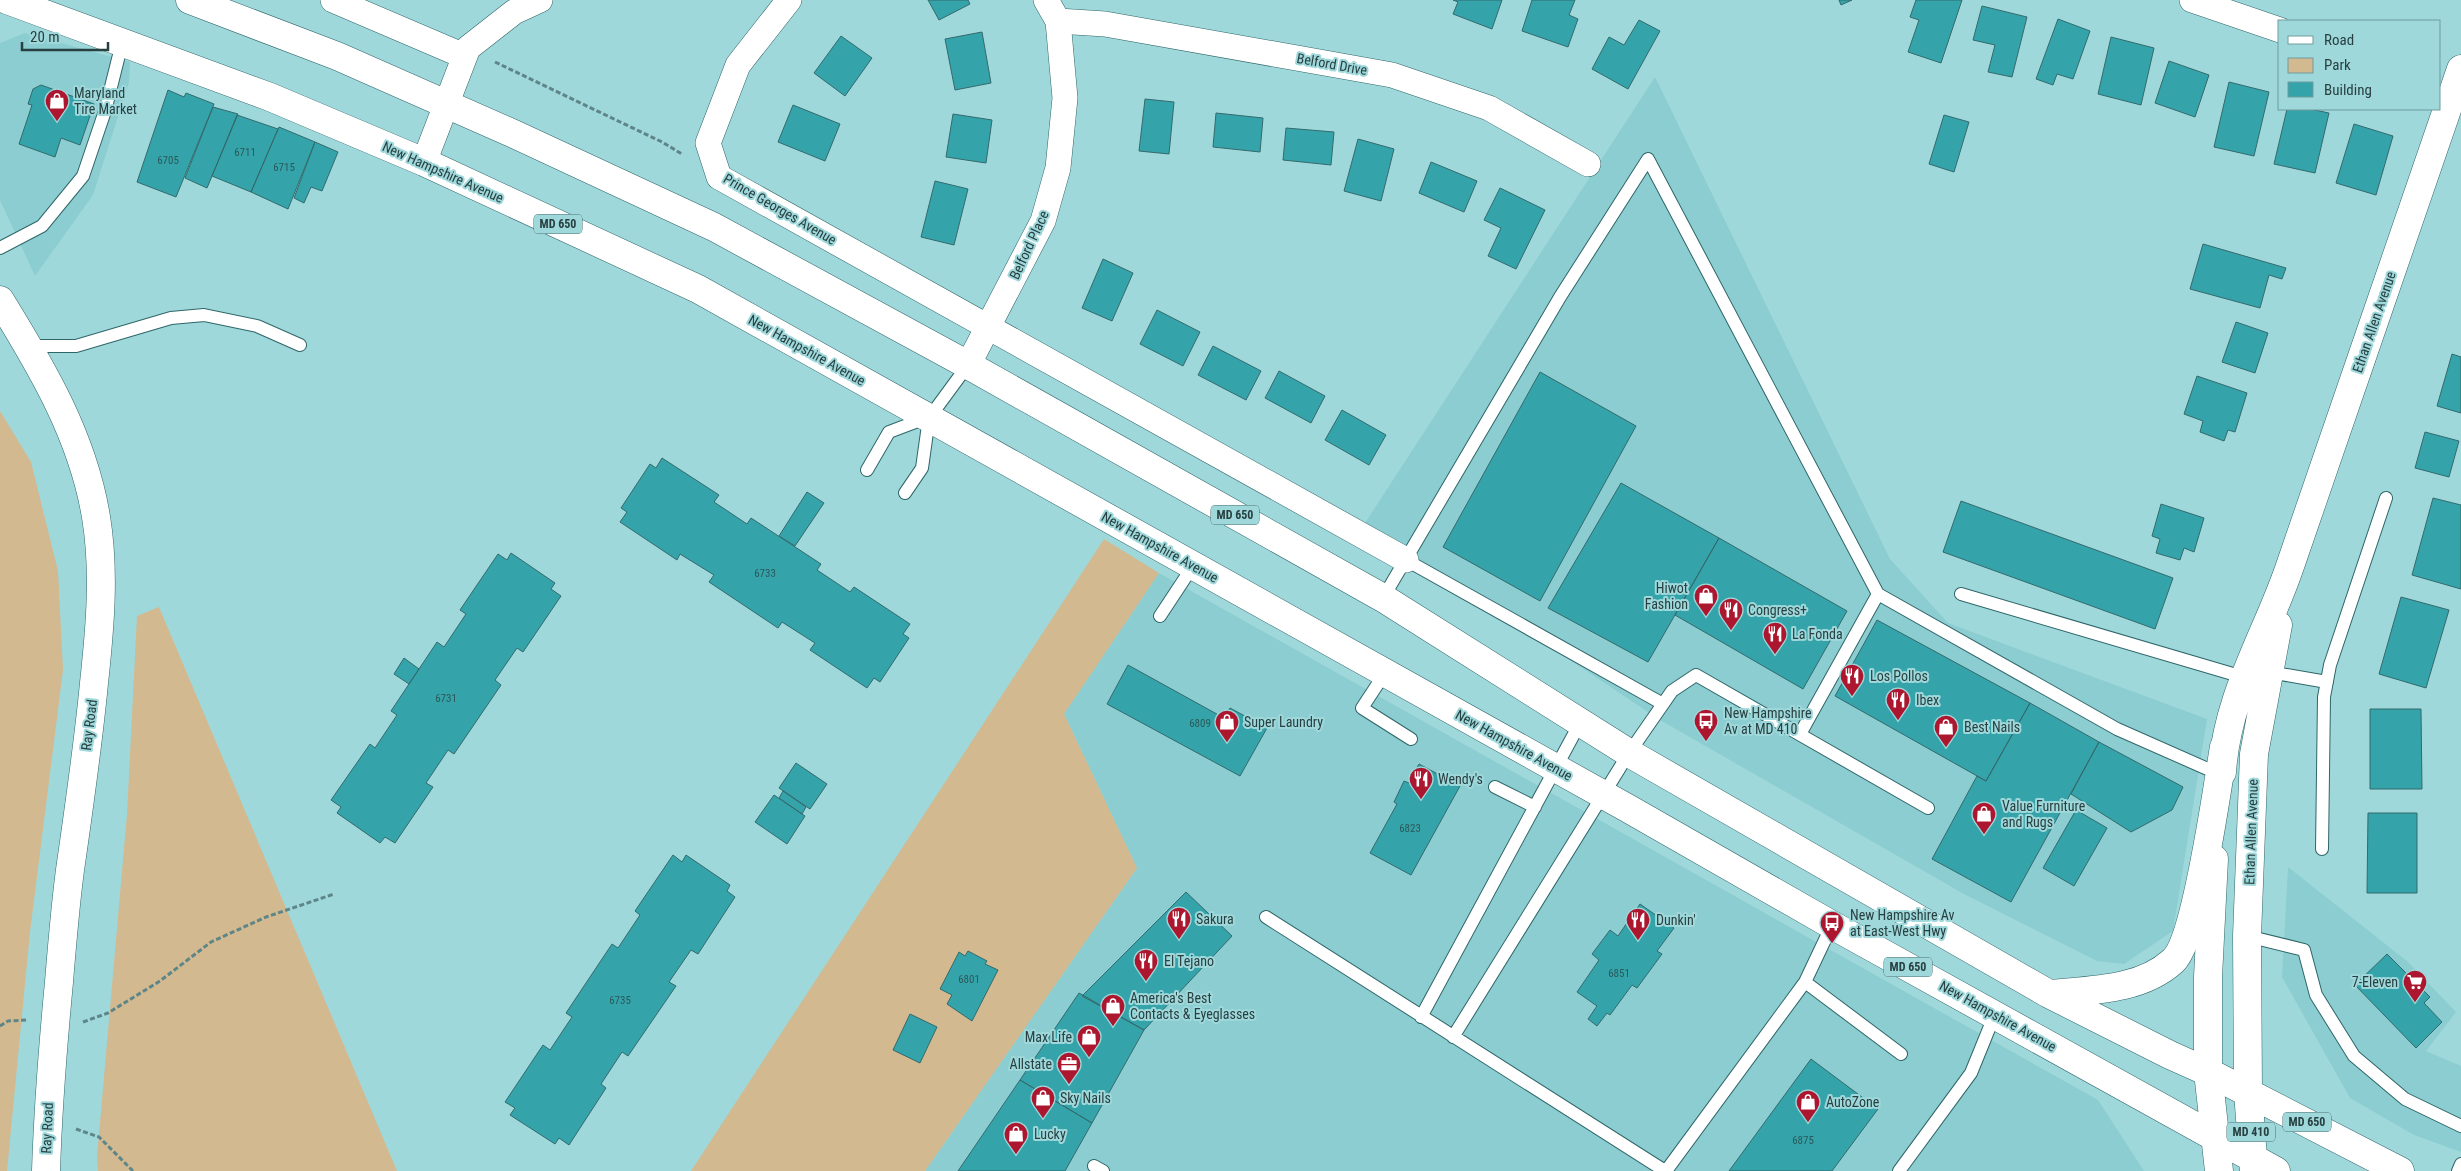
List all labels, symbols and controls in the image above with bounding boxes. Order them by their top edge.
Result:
scale bar [22,20,109,52]
legend [2278,20,2441,110]
text: 20 m [30,28,60,46]
text: Road [2324,31,2354,49]
street label: Belford Drive [1296,50,1369,78]
text: Park [2324,56,2351,74]
text: Building [2324,81,2372,99]
place label: Maryland Tire Market [74,85,137,117]
shop icon: Maryland Tire Market [44,88,70,122]
street label: New Hampshire Avenue [380,138,506,206]
house number: 6711 [234,146,256,159]
house number: 6705 [157,154,179,167]
house number: 6715 [273,161,295,174]
street label: Prince Georges Avenue [721,170,840,248]
street label: Belford Place [1006,208,1052,282]
road number: MD 650 [534,214,582,233]
street label: Ethan Allen Avenue [2349,269,2399,375]
street label: New Hampshire Avenue [746,311,869,389]
road number: MD 650 [1211,506,1259,524]
street label: New Hampshire Avenue [1099,508,1222,586]
house number: 6733 [754,567,776,580]
place label: Hiwot Fashion [1645,580,1688,612]
shop icon: Hiwot Fashion [1693,583,1719,617]
restaurant icon: Congress+ [1718,597,1744,631]
place label: Congress+ [1748,602,1807,618]
restaurant icon: La Fonda [1762,621,1788,655]
place label: La Fonda [1792,626,1843,642]
restaurant icon: Los Pollos [1839,663,1865,697]
place label: Los Pollos [1870,668,1928,684]
restaurant icon: Ibex [1885,687,1911,721]
house number: 6731 [435,692,457,705]
place label: Ibex [1916,692,1939,708]
street label: Ray Road [78,699,100,751]
place label: New Hampshire Av at MD 410 [1724,705,1812,737]
street label: New Hampshire Avenue [1453,706,1576,784]
bus stop icon: New Hampshire Av at MD 410 [1693,708,1719,742]
shop icon: Super Laundry [1214,709,1240,743]
place label: Super Laundry [1244,714,1323,730]
shop icon: Best Nails [1933,714,1959,748]
house number: 6809 [1189,717,1211,730]
place label: Best Nails [1964,719,2020,735]
restaurant icon: Wendy's [1408,766,1434,800]
place label: Wendy's [1438,771,1483,787]
street label: Ethan Allen Avenue [2241,778,2261,885]
place label: Value Furniture and Rugs [2002,798,2086,830]
shop icon: Value Furniture and Rugs [1971,801,1997,835]
house number: 6823 [1399,822,1421,835]
restaurant icon: Sakura [1166,906,1192,940]
restaurant icon: Dunkin' [1625,907,1651,941]
place label: New Hampshire Av at East-West Hwy [1850,907,1954,939]
bus stop icon: New Hampshire Av at East-West Hwy [1819,910,1845,944]
place label: Sakura [1196,911,1234,927]
place label: Dunkin' [1656,912,1696,928]
restaurant icon: El Tejano [1133,948,1159,982]
place label: El Tejano [1164,953,1214,969]
road number: MD 650 [1884,958,1932,976]
house number: 6851 [1608,967,1630,980]
supermarket icon: 7-Eleven [2402,969,2428,1003]
house number: 6801 [958,973,980,986]
place label: 7-Eleven [2352,974,2398,990]
street label: New Hampshire Avenue [1937,977,2060,1055]
place label: America's Best Contacts & Eyeglasses [1130,990,1255,1022]
shop icon: America's Best Contacts & Eyeglasses [1100,993,1126,1027]
house number: 6735 [609,994,631,1007]
shop icon: Max Life [1076,1024,1102,1058]
place label: Max Life [1025,1029,1072,1045]
office icon: Allstate [1056,1051,1082,1085]
place label: Allstate [1010,1056,1052,1072]
shop icon: Sky Nails [1030,1085,1056,1119]
shop icon: AutoZone [1795,1089,1821,1123]
place label: Sky Nails [1060,1090,1111,1106]
place label: AutoZone [1826,1094,1880,1110]
street label: Ray Road [38,1102,56,1154]
road number: MD 650 [2283,1112,2331,1132]
shop icon: Lucky [1003,1121,1029,1155]
road number: MD 410 [2227,1122,2275,1142]
place label: Lucky [1034,1126,1066,1142]
house number: 6875 [1792,1134,1814,1147]

